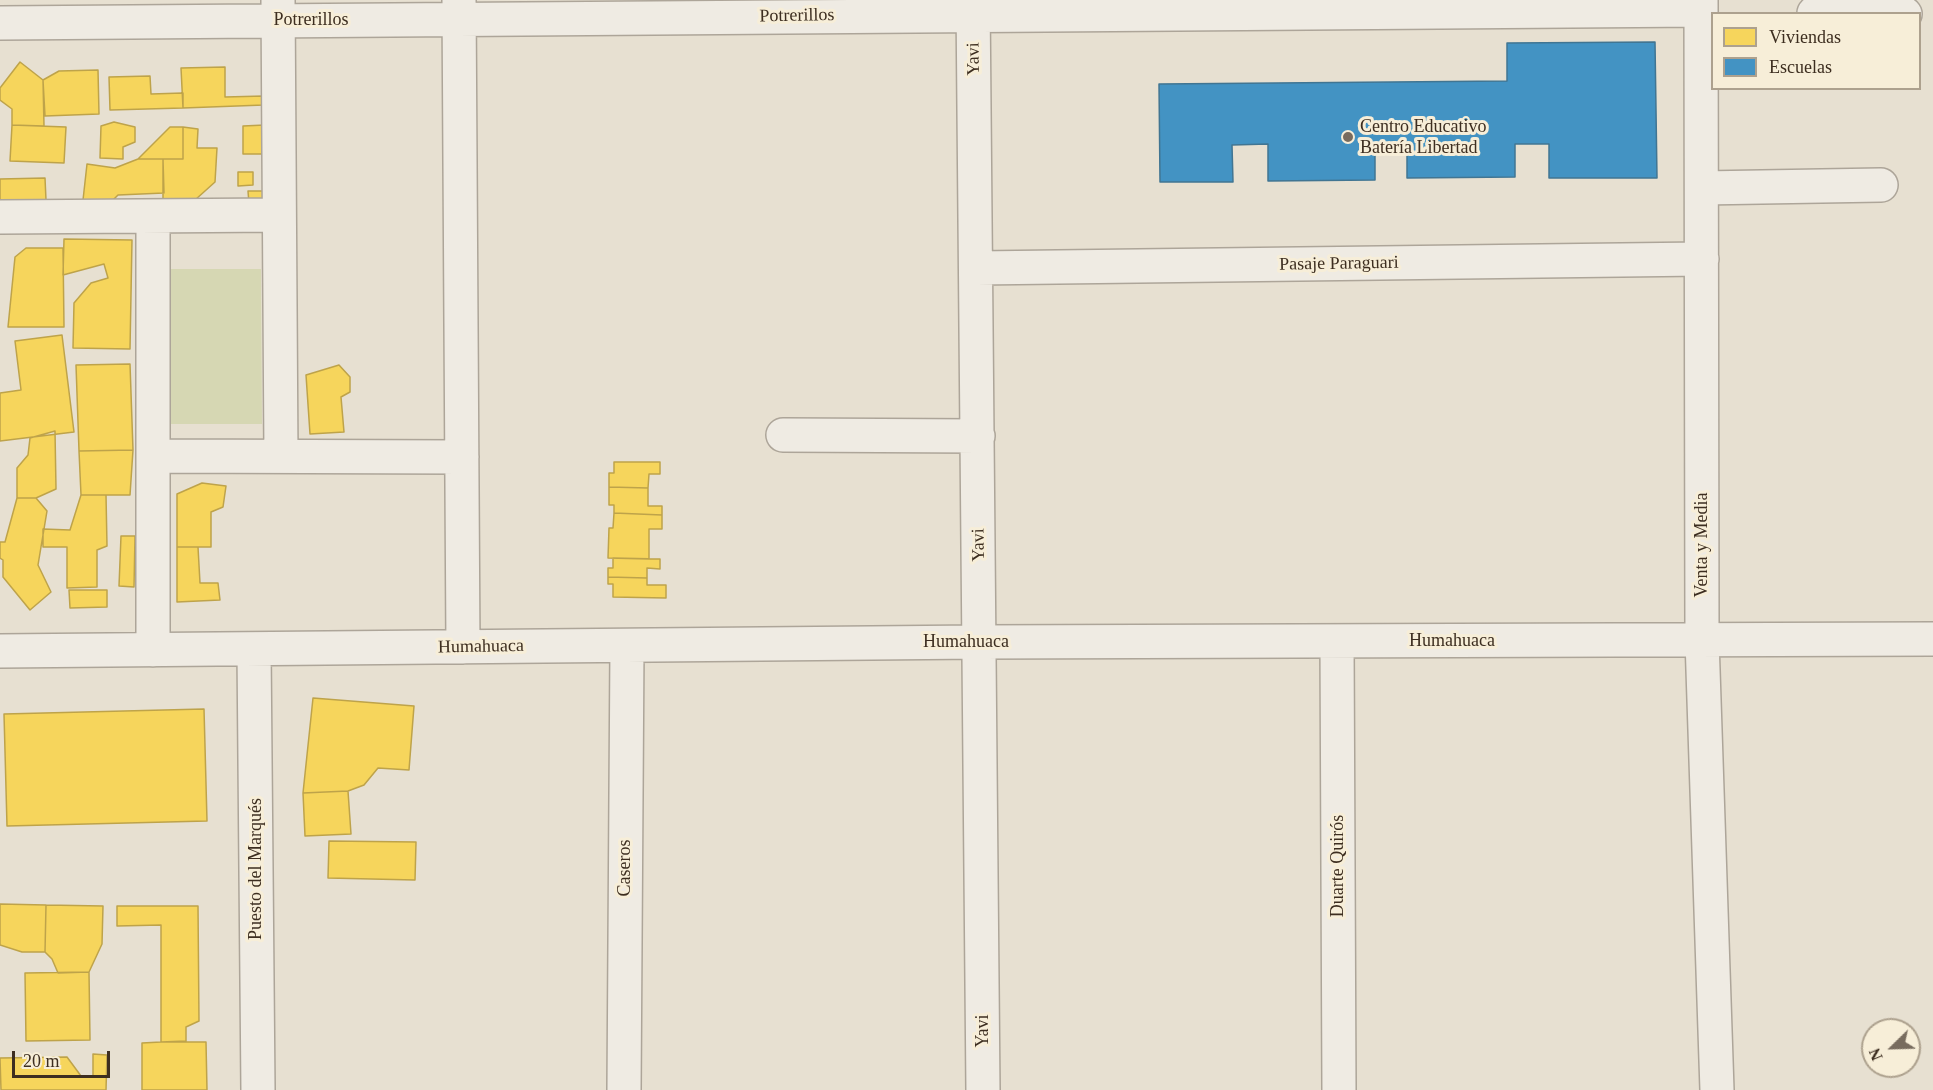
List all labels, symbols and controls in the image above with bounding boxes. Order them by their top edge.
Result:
street label: Potrerillos [759,5,835,27]
street label: Potrerillos [274,9,348,31]
legend [1711,12,1921,90]
text: Viviendas [1769,27,1841,47]
street label: Yavi [963,42,985,76]
text: Escuelas [1769,57,1832,77]
place label: Centro Educativo Batería Libertad [1360,116,1486,158]
marker: Centro Educativo Batería Libertad [1341,130,1355,144]
street label: Pasaje Paraguari [1279,252,1399,276]
street label: Venta y Media [1691,493,1713,597]
street label: Yavi [968,528,990,562]
street label: Humahuaca [1409,630,1495,652]
street label: Humahuaca [923,631,1009,653]
street label: Humahuaca [438,635,524,659]
street label: Puesto del Marqués [245,798,267,940]
street label: Duarte Quirós [1327,815,1349,917]
street label: Caseros [614,840,636,896]
street label: Yavi [972,1014,994,1048]
north arrow [1861,1018,1921,1078]
scale bar [15,1039,112,1077]
text: N [1866,1046,1886,1063]
text: 20 m [23,1051,60,1071]

